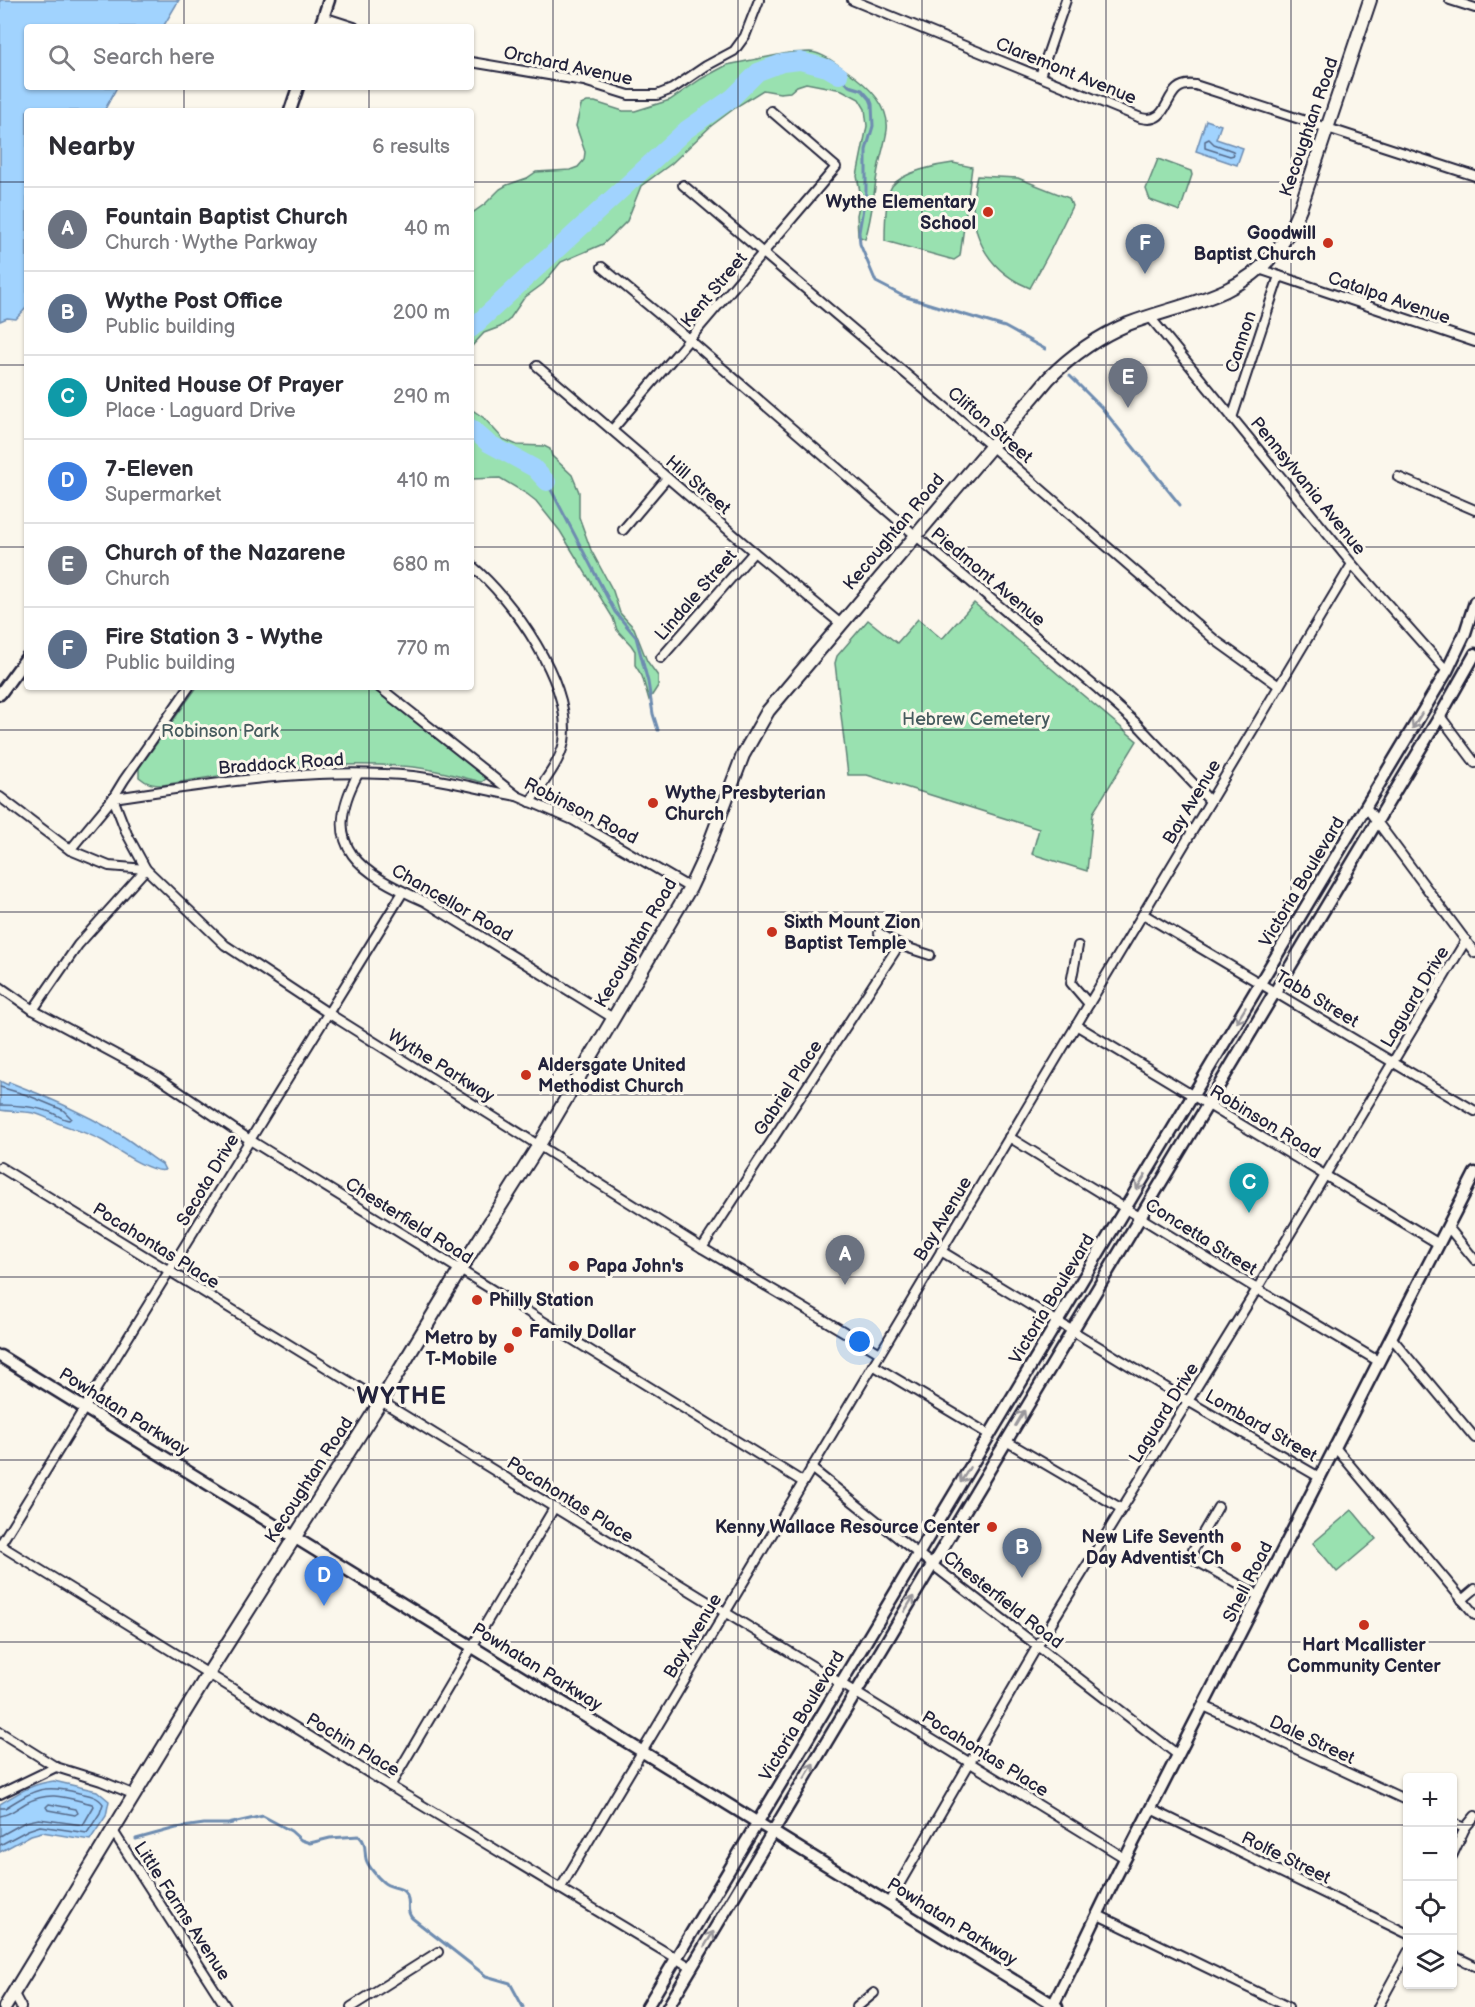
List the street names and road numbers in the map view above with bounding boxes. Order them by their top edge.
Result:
street label: Claremont Avenue [993,33,1140,109]
street label: Orchard Avenue [502,42,635,90]
street label: Kecoughtan Road [1275,55,1343,199]
street label: Kent Street [676,248,752,332]
street label: Catalpa Avenue [1325,267,1453,329]
street label: Cannon [1221,308,1261,376]
street label: Clifton Street [943,382,1037,468]
street label: Pennsylvania Avenue [1246,413,1370,559]
street label: Hill Street [661,451,735,519]
street label: Kecoughtan Road [839,469,949,595]
street label: Piedmont Avenue [927,523,1050,631]
street label: Lindale Street [651,545,742,645]
street label: Braddock Road [217,749,345,779]
street label: Bay Avenue [1159,756,1226,848]
street label: Robinson Road [520,773,642,849]
street label: Victoria Boulevard [1255,813,1349,951]
street label: Chancellor Road [388,860,516,946]
street label: Kecoughtan Road [590,875,682,1011]
street label: Laguard Drive [1377,942,1454,1051]
street label: Tabb Street [1272,966,1363,1032]
street label: Wythe Parkway [384,1025,499,1108]
street label: Gabriel Place [749,1036,827,1140]
street label: Robinson Road [1206,1081,1324,1163]
street label: Secota Drive [172,1130,244,1230]
street label: Chesterfield Road [341,1173,477,1269]
street label: Bay Avenue [910,1173,977,1265]
street label: Concetta Street [1141,1194,1261,1280]
street label: Pocahontas Place [89,1199,224,1294]
street label: Victoria Boulevard [1005,1230,1099,1368]
street label: Laguard Drive [1125,1359,1203,1467]
street label: Powhatan Parkway [55,1363,194,1461]
street label: Lombard Street [1201,1385,1321,1467]
street label: Kecoughtan Road [260,1413,358,1547]
street label: Pocahontas Place [503,1453,638,1548]
street label: Shell Road [1219,1538,1277,1626]
street label: Chesterfield Road [939,1547,1067,1653]
street label: Bay Avenue [660,1590,727,1682]
street label: Powhatan Parkway [468,1618,607,1716]
street label: Victoria Boulevard [755,1647,849,1785]
street label: Pocahontas Place [918,1707,1053,1802]
street label: Pochin Place [302,1709,404,1781]
street label: Dale Street [1266,1711,1358,1769]
street label: Rolfe Street [1238,1827,1334,1889]
street label: Little Farms Avenue [129,1838,235,1984]
street label: Powhatan Parkway [883,1873,1022,1971]

